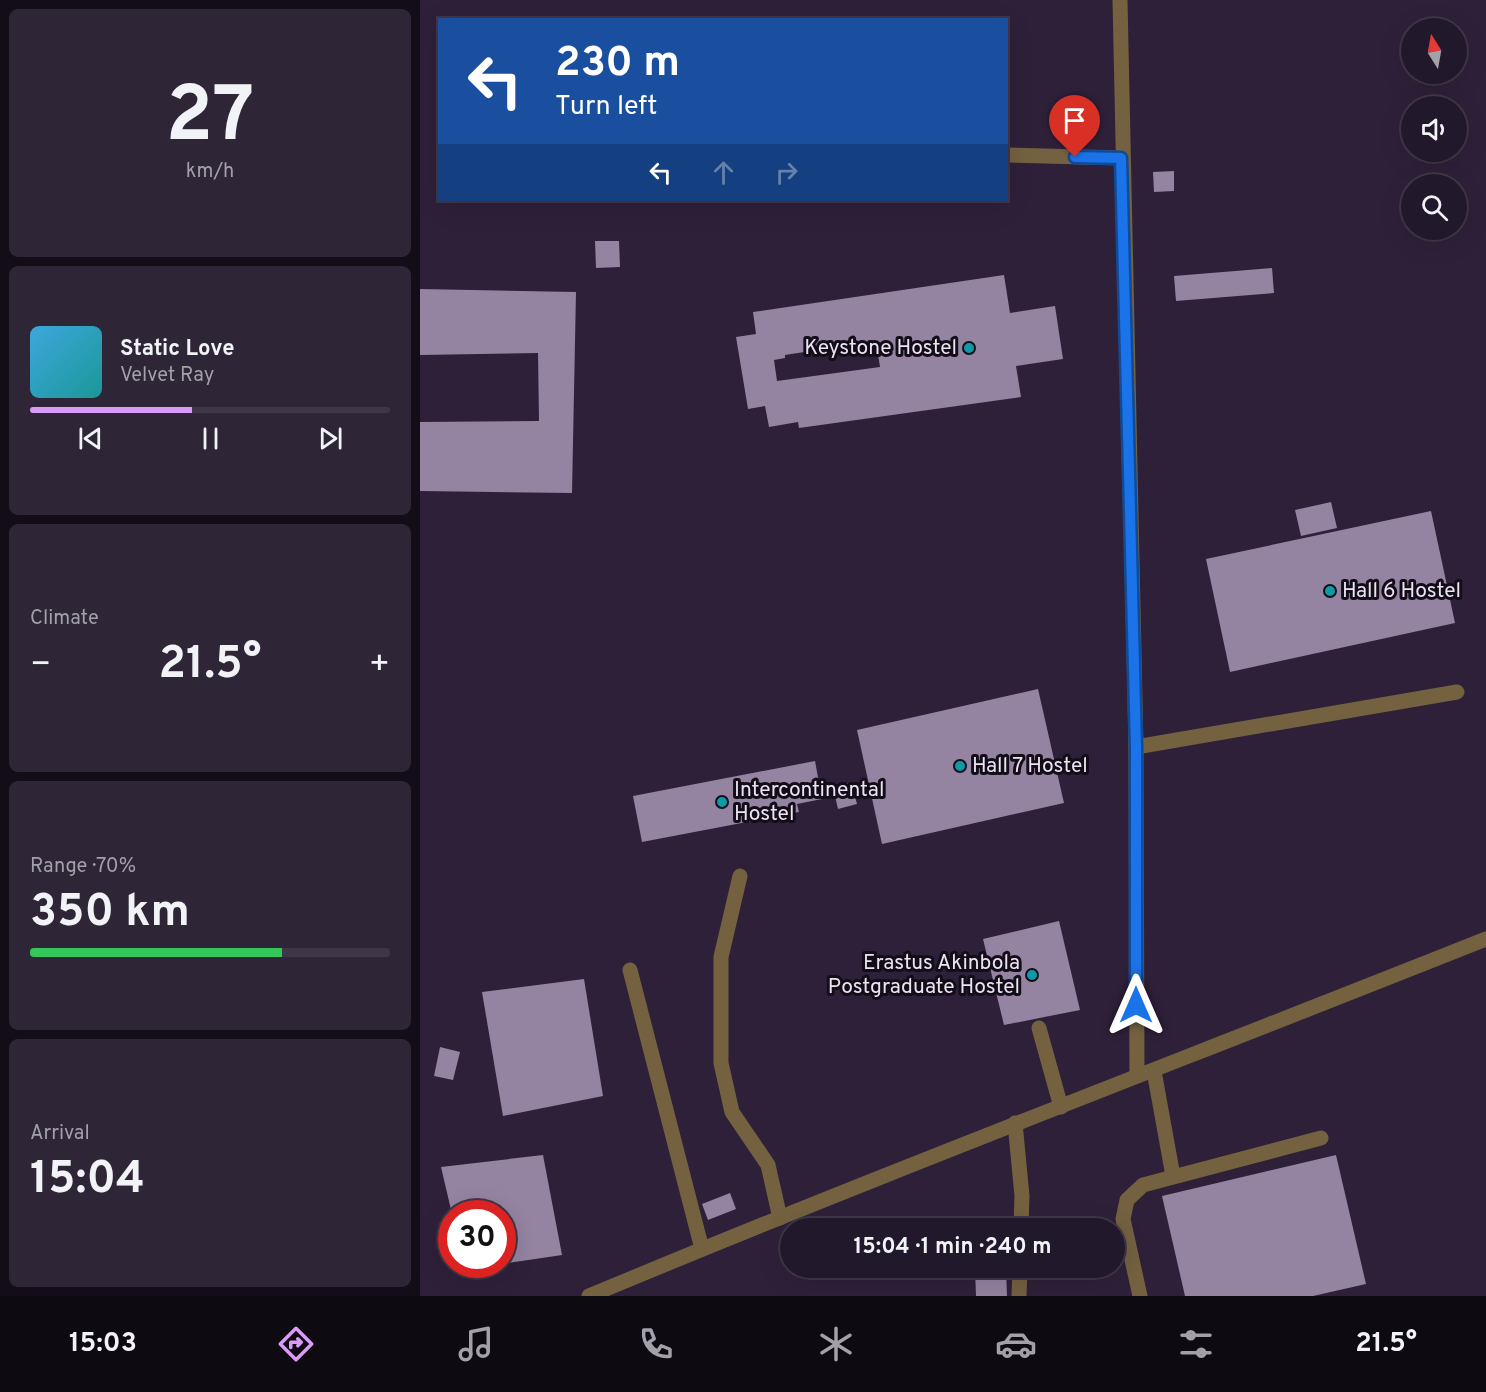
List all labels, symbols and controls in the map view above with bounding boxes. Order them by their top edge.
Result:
north arrow [1401,18,1467,84]
map controls [1401,18,1467,240]
text: 230 m [555,38,680,91]
icon: left [456,42,534,120]
text: 27 [166,70,254,169]
text: Turn left [555,90,657,124]
pin [1049,95,1100,157]
button: sound [1401,96,1467,162]
icon: arrive [1058,104,1091,137]
icon: left [644,156,677,189]
icon: ahead [707,156,740,189]
icon: right [770,156,803,189]
text: km/h [186,159,234,185]
button: search [1401,174,1467,240]
place label: Keystone Hostel [804,335,957,362]
text: Static Love [120,336,234,363]
marker: Keystone Hostel [962,341,976,355]
text: Velvet Ray [120,363,214,389]
icon: previous [74,422,107,455]
icon: pause [194,422,227,455]
icon: next [314,422,347,455]
place label: Hall 6 Hostel [1342,578,1461,605]
marker: Hall 6 Hostel [1323,584,1337,598]
text: Climate [30,606,99,632]
text: 21.5° [159,637,261,694]
text: − [30,645,51,687]
text: + [369,645,390,687]
place label: Hall 7 Hostel [972,753,1088,780]
marker: Hall 7 Hostel [953,759,967,773]
place label: Intercontinental Hostel [734,777,884,828]
marker: Intercontinental Hostel [715,795,729,809]
text: Range · 70% [30,854,136,880]
text: 350 km [30,885,190,942]
place label: Erastus Akinbola Postgraduate Hostel [828,950,1020,1001]
marker: Erastus Akinbola Postgraduate Hostel [1025,968,1039,982]
position arrow [1104,973,1168,1037]
text: Arrival [30,1121,90,1147]
text: 15:04 [30,1152,145,1209]
speed limit sign: 30 [438,1200,516,1278]
text: 15:04 · 1 min · 240 m [854,1234,1051,1261]
icon: directions [275,1323,317,1365]
icon: music [455,1323,497,1365]
icon: phone [635,1323,677,1365]
icon: climate [815,1323,857,1365]
icon: car [995,1323,1037,1365]
icon: filters [1175,1323,1217,1365]
text: 15:03 [69,1327,137,1361]
text: 21.5° [1355,1327,1417,1361]

